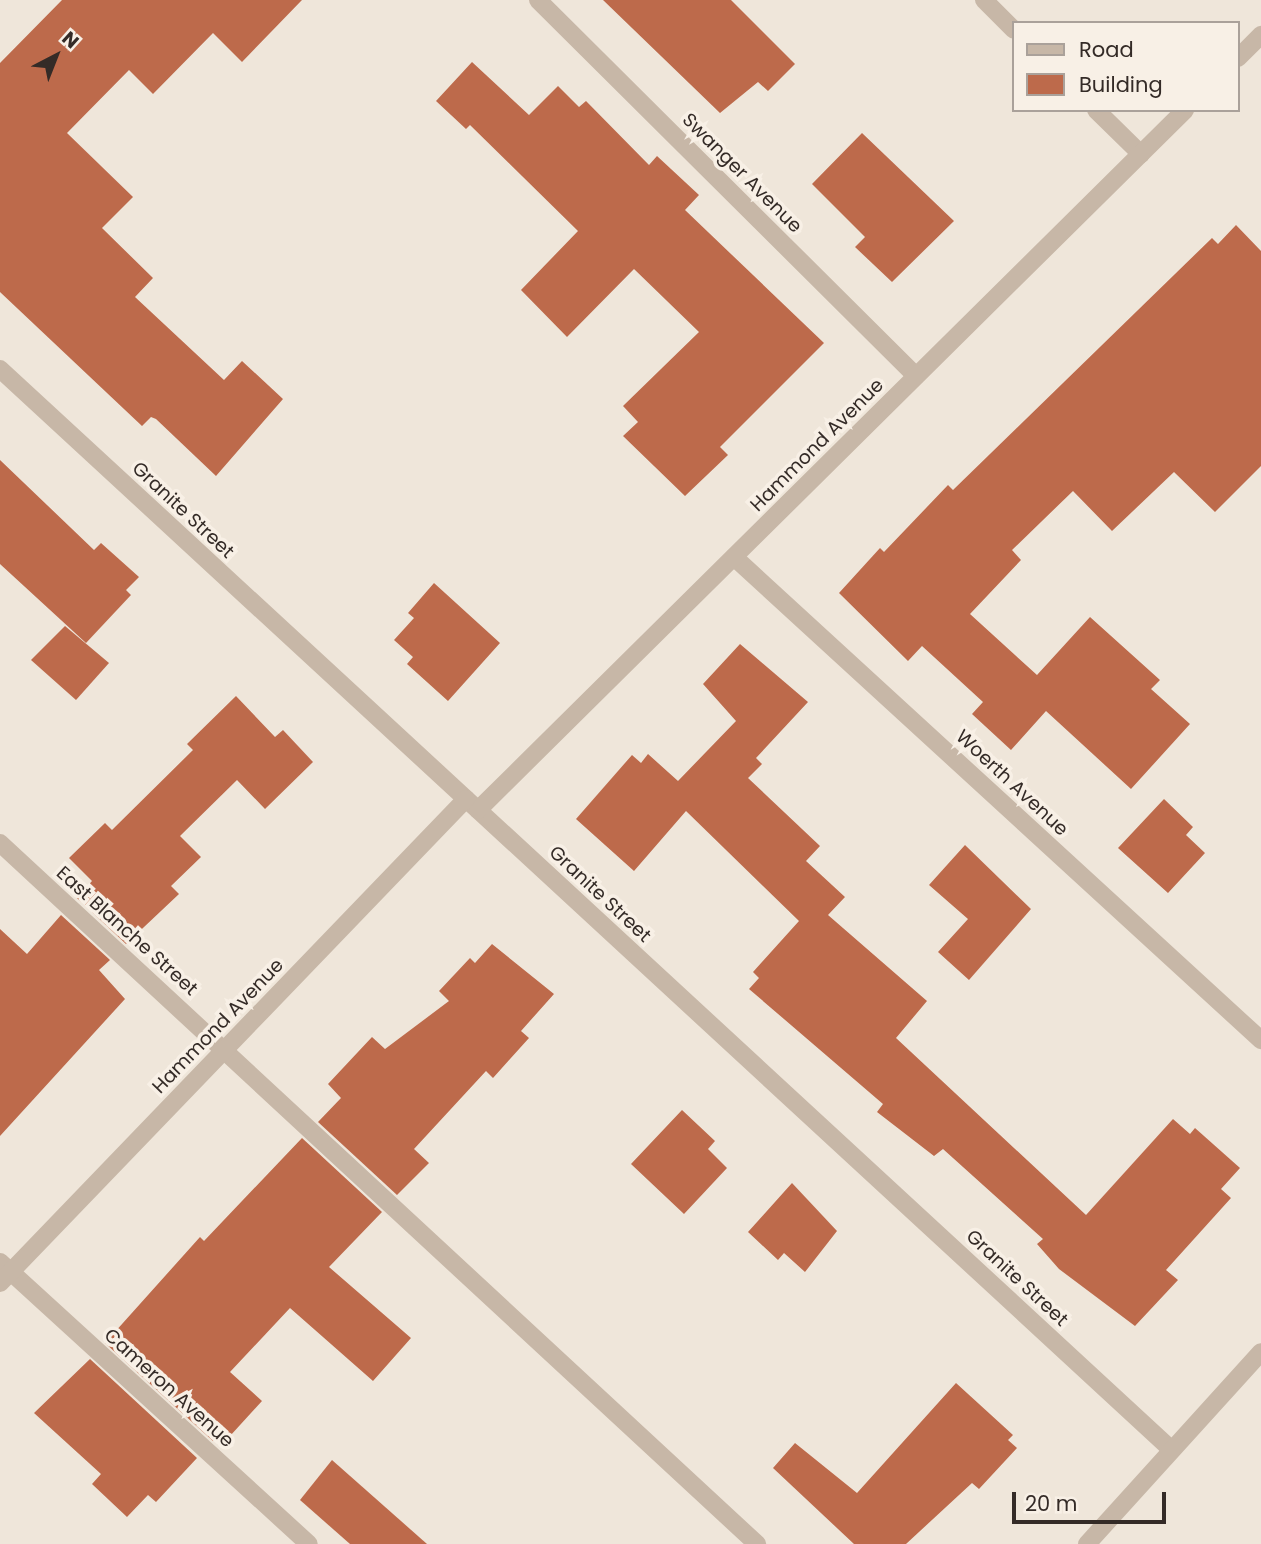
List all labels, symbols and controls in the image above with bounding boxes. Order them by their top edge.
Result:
north arrow [21,21,91,91]
legend [1012,21,1240,112]
text: N [56,25,85,55]
text: Road [1079,35,1134,64]
text: Building [1079,70,1163,99]
street label: Swanger Avenue [677,108,807,238]
street label: Hammond Avenue [746,374,888,516]
street label: Granite Street [127,457,239,563]
street label: Woerth Avenue [951,725,1073,841]
street label: Granite Street [544,841,656,947]
street label: East Blanche Street [52,862,202,1000]
street label: Hammond Avenue [148,954,288,1098]
street label: Granite Street [961,1225,1073,1331]
street label: Cameron Avenue [99,1324,239,1452]
scale bar [1016,1478,1170,1522]
text: 20 m [1025,1489,1078,1518]

